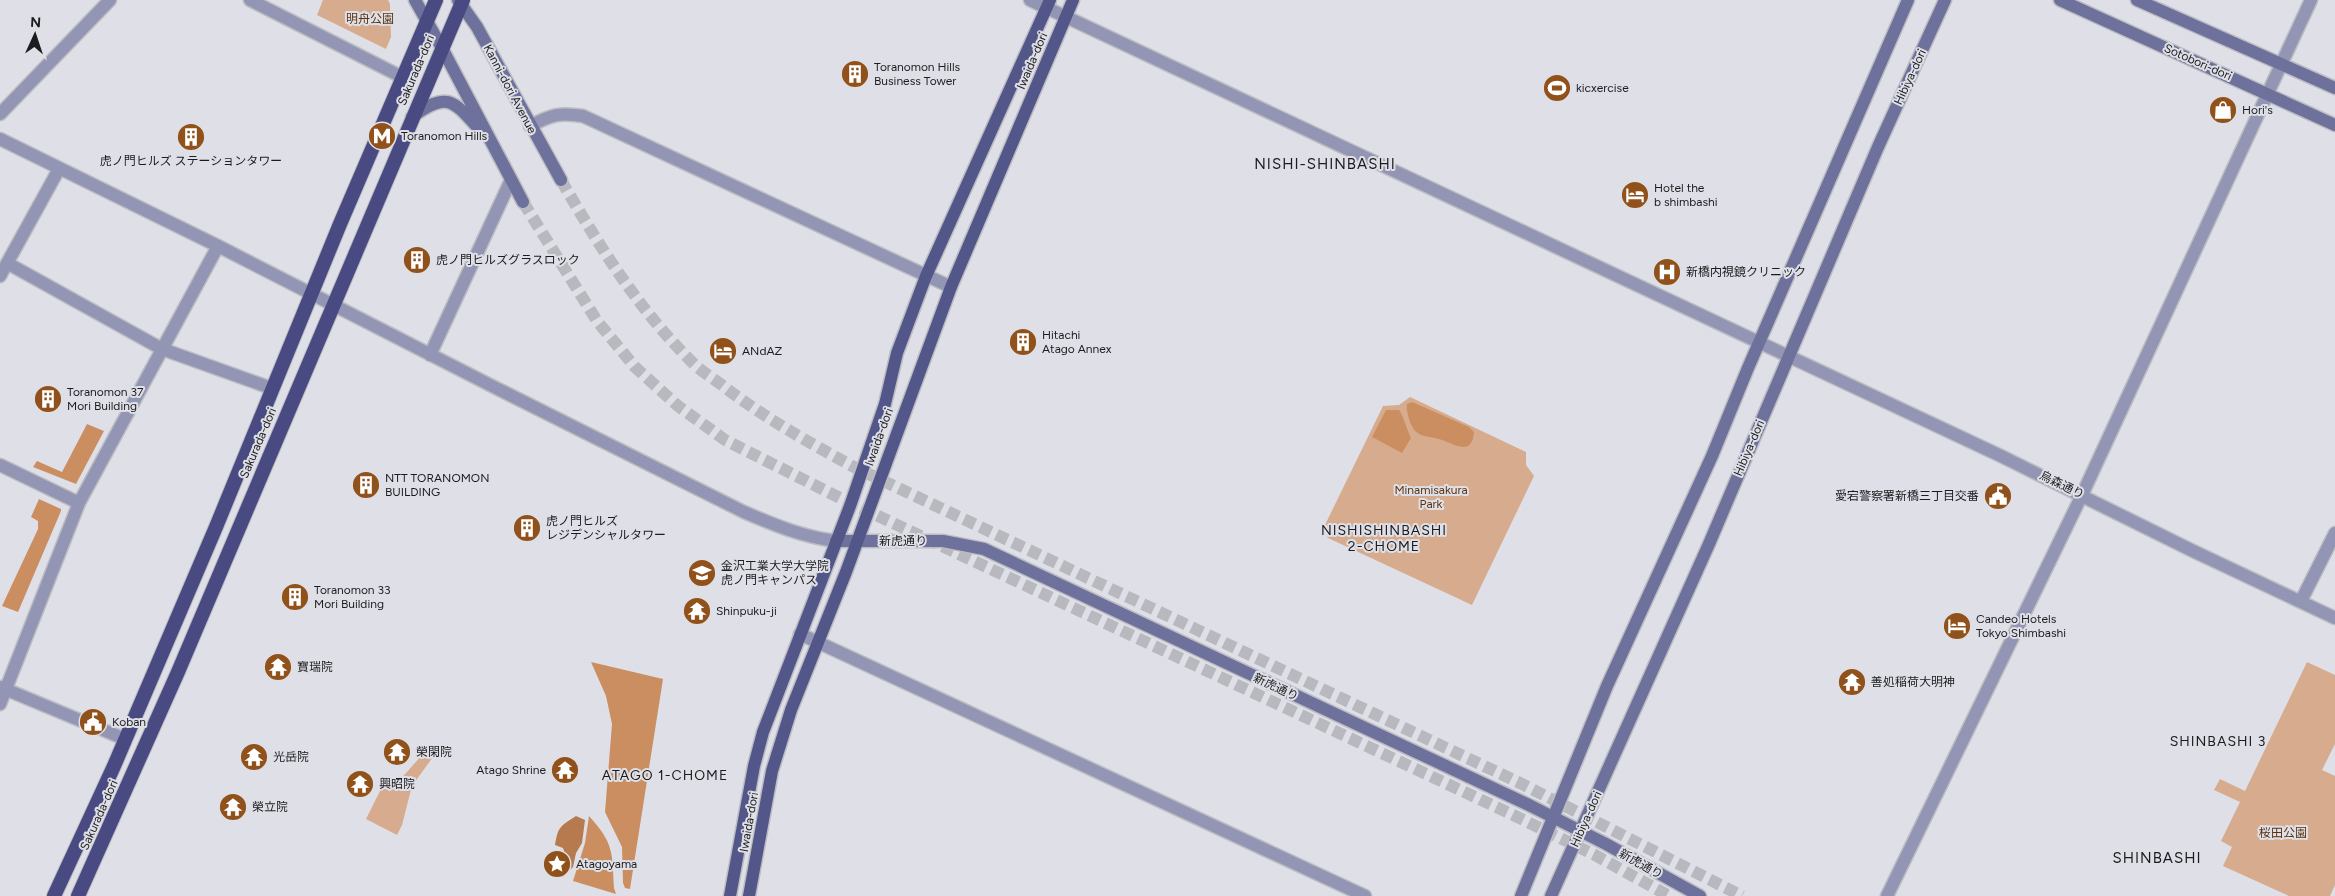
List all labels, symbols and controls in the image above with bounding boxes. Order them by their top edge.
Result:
north arrow [10,10,60,60]
park label: 明舟公園 [346,12,394,26]
text: N [30,14,42,31]
street label: Iwaida-dori [1014,30,1050,92]
street label: Sakurada-dori [395,33,437,107]
street label: Sotobori-dori [2162,41,2234,83]
street label: Kanni-dori Avenue [481,42,540,136]
street label: Hibiya-dori [1891,47,1929,107]
building icon: Toranomon Hills Business Tower [840,59,870,89]
place label: Toranomon Hills Business Tower [874,60,961,88]
sports icon: kicxercise [1542,73,1572,103]
place label: kicxercise [1576,81,1629,95]
shop icon: Hori's [2208,95,2238,125]
place label: Hori's [2242,103,2273,117]
metro station icon: Toranomon Hills [367,121,397,151]
building icon: 虎ノ門ヒルズ ステーションタワー [176,122,206,152]
place label: Toranomon Hills [401,129,488,143]
place label: 虎ノ門ヒルズ ステーションタワー [100,154,282,168]
district label: NISHI-SHINBASHI [1254,155,1396,173]
hotel icon: Hotel the b shimbashi [1620,180,1650,210]
place label: Hotel the b shimbashi [1654,181,1718,209]
building icon: 虎ノ門ヒルズグラスロック [402,245,432,275]
place label: 虎ノ門ヒルズグラスロック [436,253,580,267]
hospital icon: 新橋内視鏡クリニック [1652,257,1682,287]
place label: 新橋内視鏡クリニック [1686,265,1806,279]
building icon: Hitachi Atago Annex [1008,327,1038,357]
place label: Hitachi Atago Annex [1042,328,1112,356]
hotel icon: ANdAZ [708,336,738,366]
place label: ANdAZ [742,344,783,358]
building icon: Toranomon 37 Mori Building [33,384,63,414]
place label: Toranomon 37 Mori Building [67,385,144,413]
street label: Sakurada-dori [237,406,279,480]
street label: Iwaida-dori [862,406,896,468]
street label: Hibiya-dori [1731,418,1767,478]
street label: 烏森通り [2037,468,2087,502]
building icon: NTT TORANOMON BUILDING [351,470,381,500]
place label: NTT TORANOMON BUILDING [385,471,489,499]
public building icon: 愛宕警察署新橋三丁目交番 [1983,481,2013,511]
park label: Minamisakura Park [1394,483,1468,511]
place label: 愛宕警察署新橋三丁目交番 [1835,489,1979,503]
building icon: 虎ノ門ヒルズ レジデンシャルタワー [512,513,542,543]
place label: 虎ノ門ヒルズ レジデンシャルタワー [546,514,666,542]
district label: NISHISHINBASHI 2-CHOME [1321,522,1447,555]
street label: 新虎通り [879,534,927,548]
school or university icon: 金沢工業大学大学院 虎ノ門キャンパス [687,558,717,588]
place label: 金沢工業大学大学院 虎ノ門キャンパス [721,559,829,587]
building icon: Toranomon 33 Mori Building [280,582,310,612]
place label: Toranomon 33 Mori Building [314,583,391,611]
temple icon: Shinpuku-ji [682,596,712,626]
place label: Shinpuku-ji [716,604,777,618]
hotel icon: Candeo Hotels Tokyo Shimbashi [1942,611,1972,641]
place label: Candeo Hotels Tokyo Shimbashi [1976,612,2066,640]
temple icon: 寶瑞院 [263,652,293,682]
place label: 寶瑞院 [297,660,333,674]
temple icon: 善処稲荷大明神 [1837,667,1867,697]
street label: 新虎通り [1251,671,1301,703]
place label: 善処稲荷大明神 [1871,675,1955,689]
public building icon: Koban [78,707,108,737]
place label: Koban [112,715,146,729]
district label: SHINBASHI 3 [2170,733,2266,750]
temple icon: 榮閑院 [382,737,412,767]
temple icon: 光岳院 [239,742,269,772]
place label: 榮閑院 [416,745,452,759]
place label: 光岳院 [273,750,309,764]
temple icon: Atago Shrine [550,755,580,785]
place label: Atago Shrine [476,763,546,777]
district label: ATAGO 1-CHOME [602,767,728,784]
temple icon: 興昭院 [345,769,375,799]
place label: 興昭院 [379,777,415,791]
street label: Sakurada-dori [77,778,121,852]
street label: Hibiya-dori [1567,789,1605,849]
street label: Iwaida-dori [737,791,761,853]
temple icon: 榮立院 [218,792,248,822]
place label: 榮立院 [252,800,288,814]
park label: 桜田公園 [2259,826,2307,840]
street label: 新虎通り [1617,846,1665,882]
place icon: Atagoyama [542,849,572,879]
district label: SHINBASHI [2112,849,2202,867]
place label: Atagoyama [576,857,637,871]

